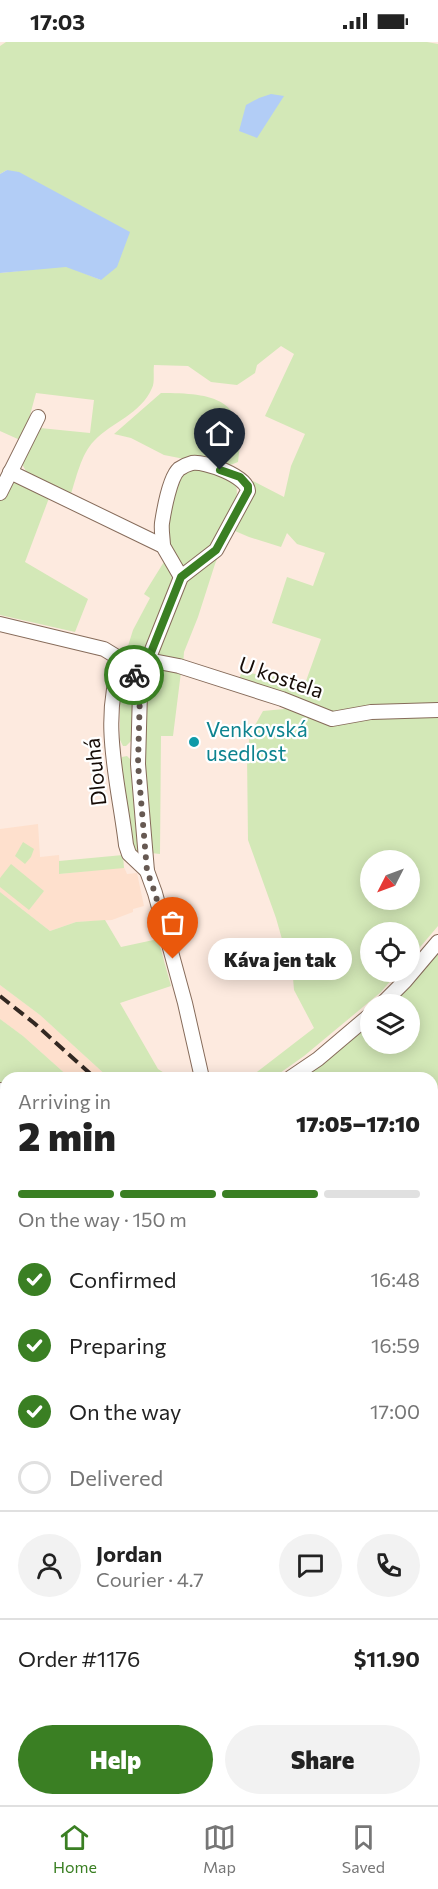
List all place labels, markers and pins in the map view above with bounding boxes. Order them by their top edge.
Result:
pin [194,408,245,470]
place label: Venkovská usedlost [206,716,308,765]
marker: Venkovská usedlost [187,735,201,749]
pin [147,897,198,959]
callout: Káva jen tak [209,938,353,980]

